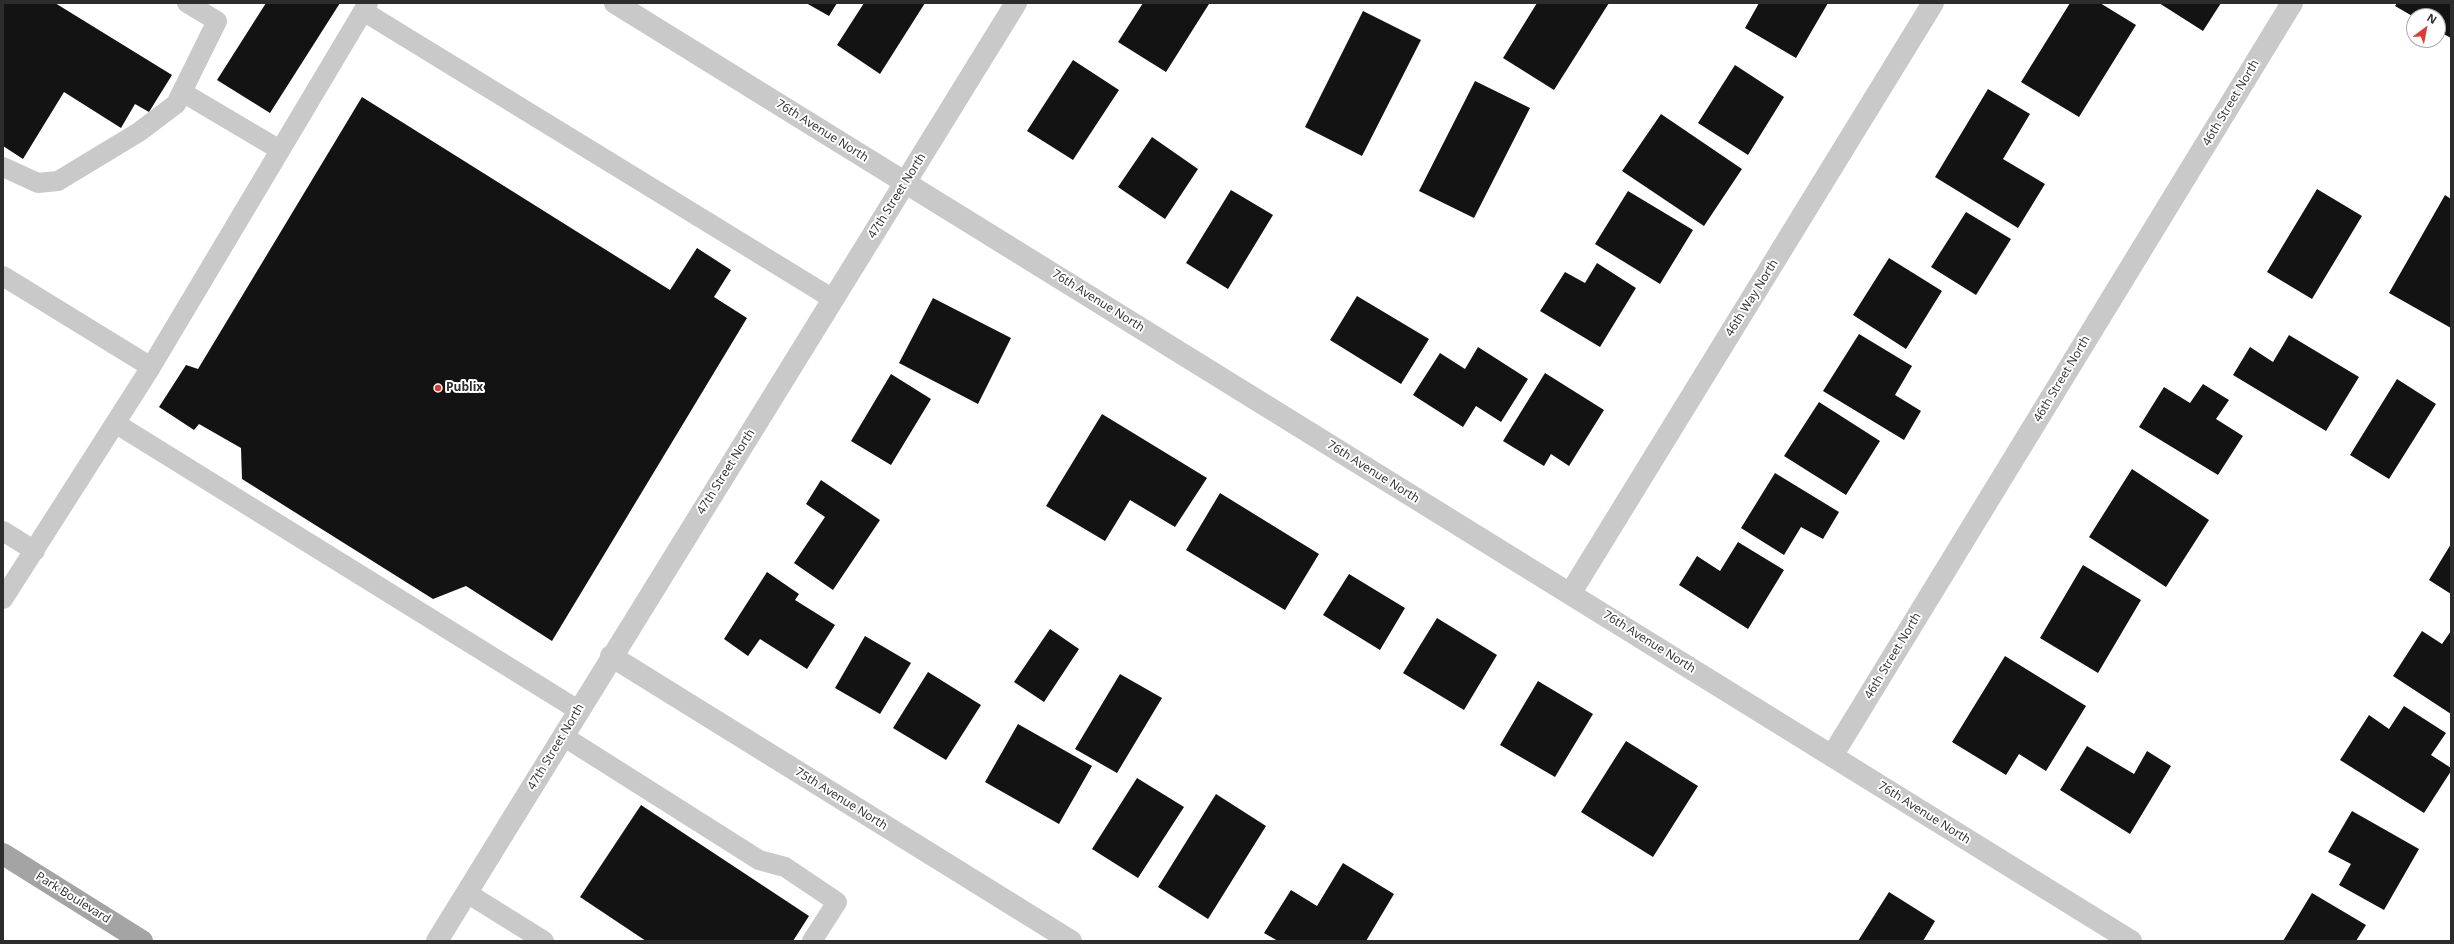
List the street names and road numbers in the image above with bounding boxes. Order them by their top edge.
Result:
street label: 46th Street North [2200,57,2262,149]
street label: 76th Avenue North [773,97,871,165]
street label: 47th Street North [865,151,929,241]
street label: 46th Way North [1723,257,1781,339]
street label: 76th Avenue North [1049,267,1147,335]
street label: 46th Street North [2031,333,2093,425]
street label: 47th Street North [694,427,758,517]
street label: 76th Avenue North [1324,438,1422,506]
street label: 76th Avenue North [1600,608,1698,676]
street label: 46th Street North [1862,610,1924,702]
street label: 47th Street North [525,701,587,793]
street label: 75th Avenue North [792,765,890,833]
street label: 76th Avenue North [1875,779,1973,847]
street label: Park Boulevard [33,869,113,927]

